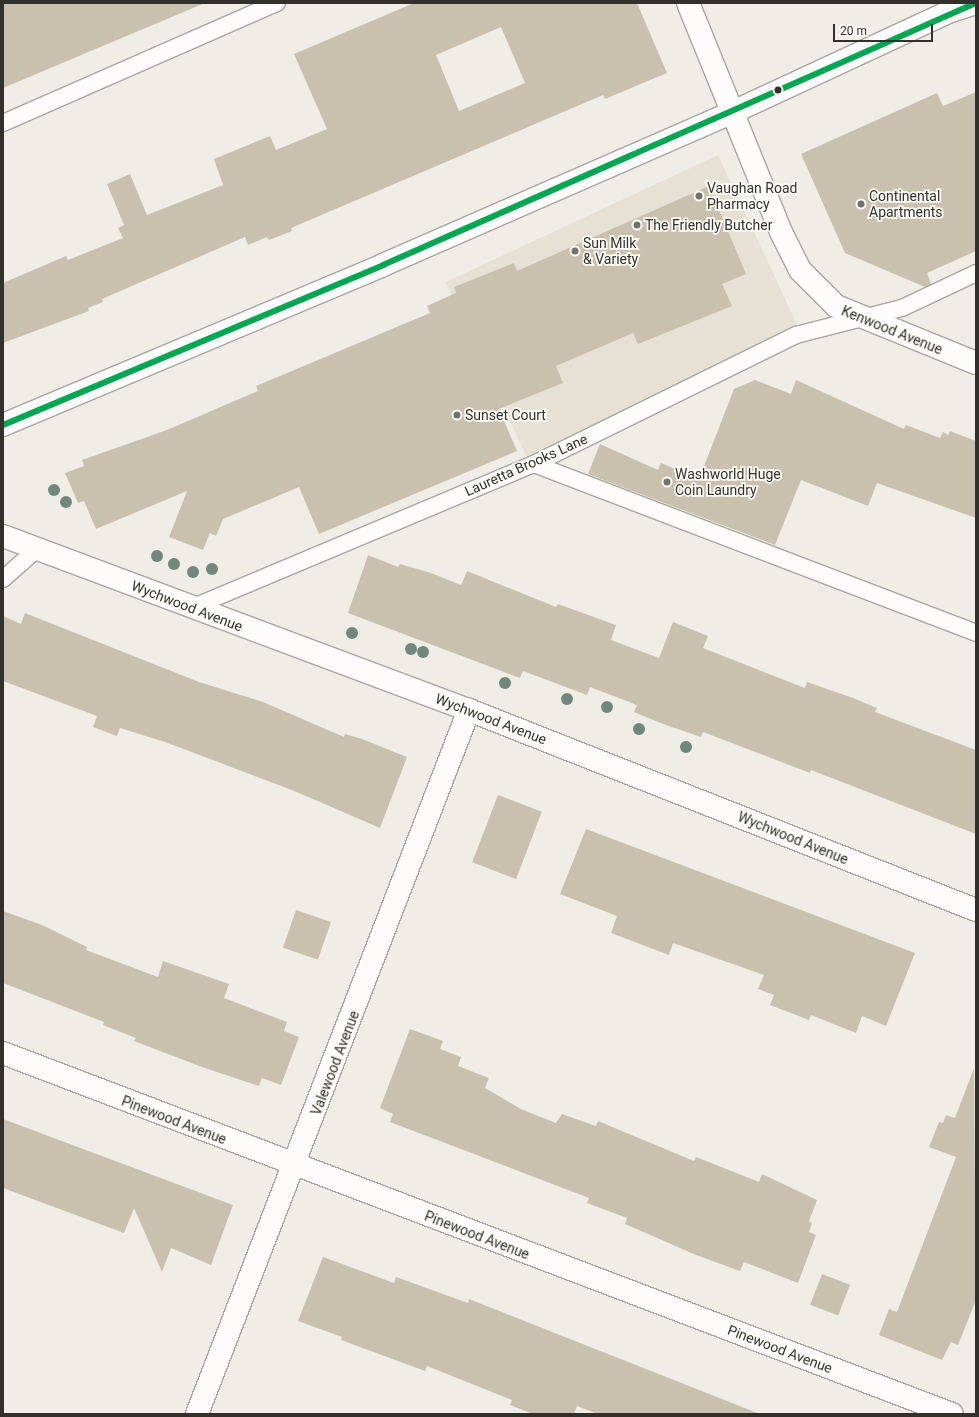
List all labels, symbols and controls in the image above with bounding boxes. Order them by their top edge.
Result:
scale bar [835,16,935,42]
text: 20 m [840,24,867,38]
unlabelled marker [773,85,783,95]
place label: Vaughan Road Pharmacy [707,180,797,212]
place label: Continental Apartments [869,188,943,220]
marker: Vaughan Road Pharmacy [694,191,704,201]
marker: Continental Apartments [856,199,866,209]
place label: The Friendly Butcher [645,217,772,233]
marker: The Friendly Butcher [632,220,642,230]
place label: Sun Milk & Variety [583,235,638,268]
marker: Sun Milk & Variety [570,246,580,256]
street label: Kenwood Avenue [839,302,945,358]
place label: Sunset Court [465,407,546,423]
marker: Sunset Court [452,410,462,420]
street label: Lauretta Brooks Lane [462,430,590,500]
place label: Washworld Huge Coin Laundry [675,466,781,498]
marker: Washworld Huge Coin Laundry [662,477,672,487]
street label: Wychwood Avenue [129,577,245,635]
street label: Wychwood Avenue [433,690,549,748]
street label: Wychwood Avenue [735,808,851,868]
street label: Valewood Avenue [307,1008,363,1118]
street label: Pinewood Avenue [119,1092,229,1148]
street label: Pinewood Avenue [422,1207,532,1263]
street label: Pinewood Avenue [725,1321,835,1377]

